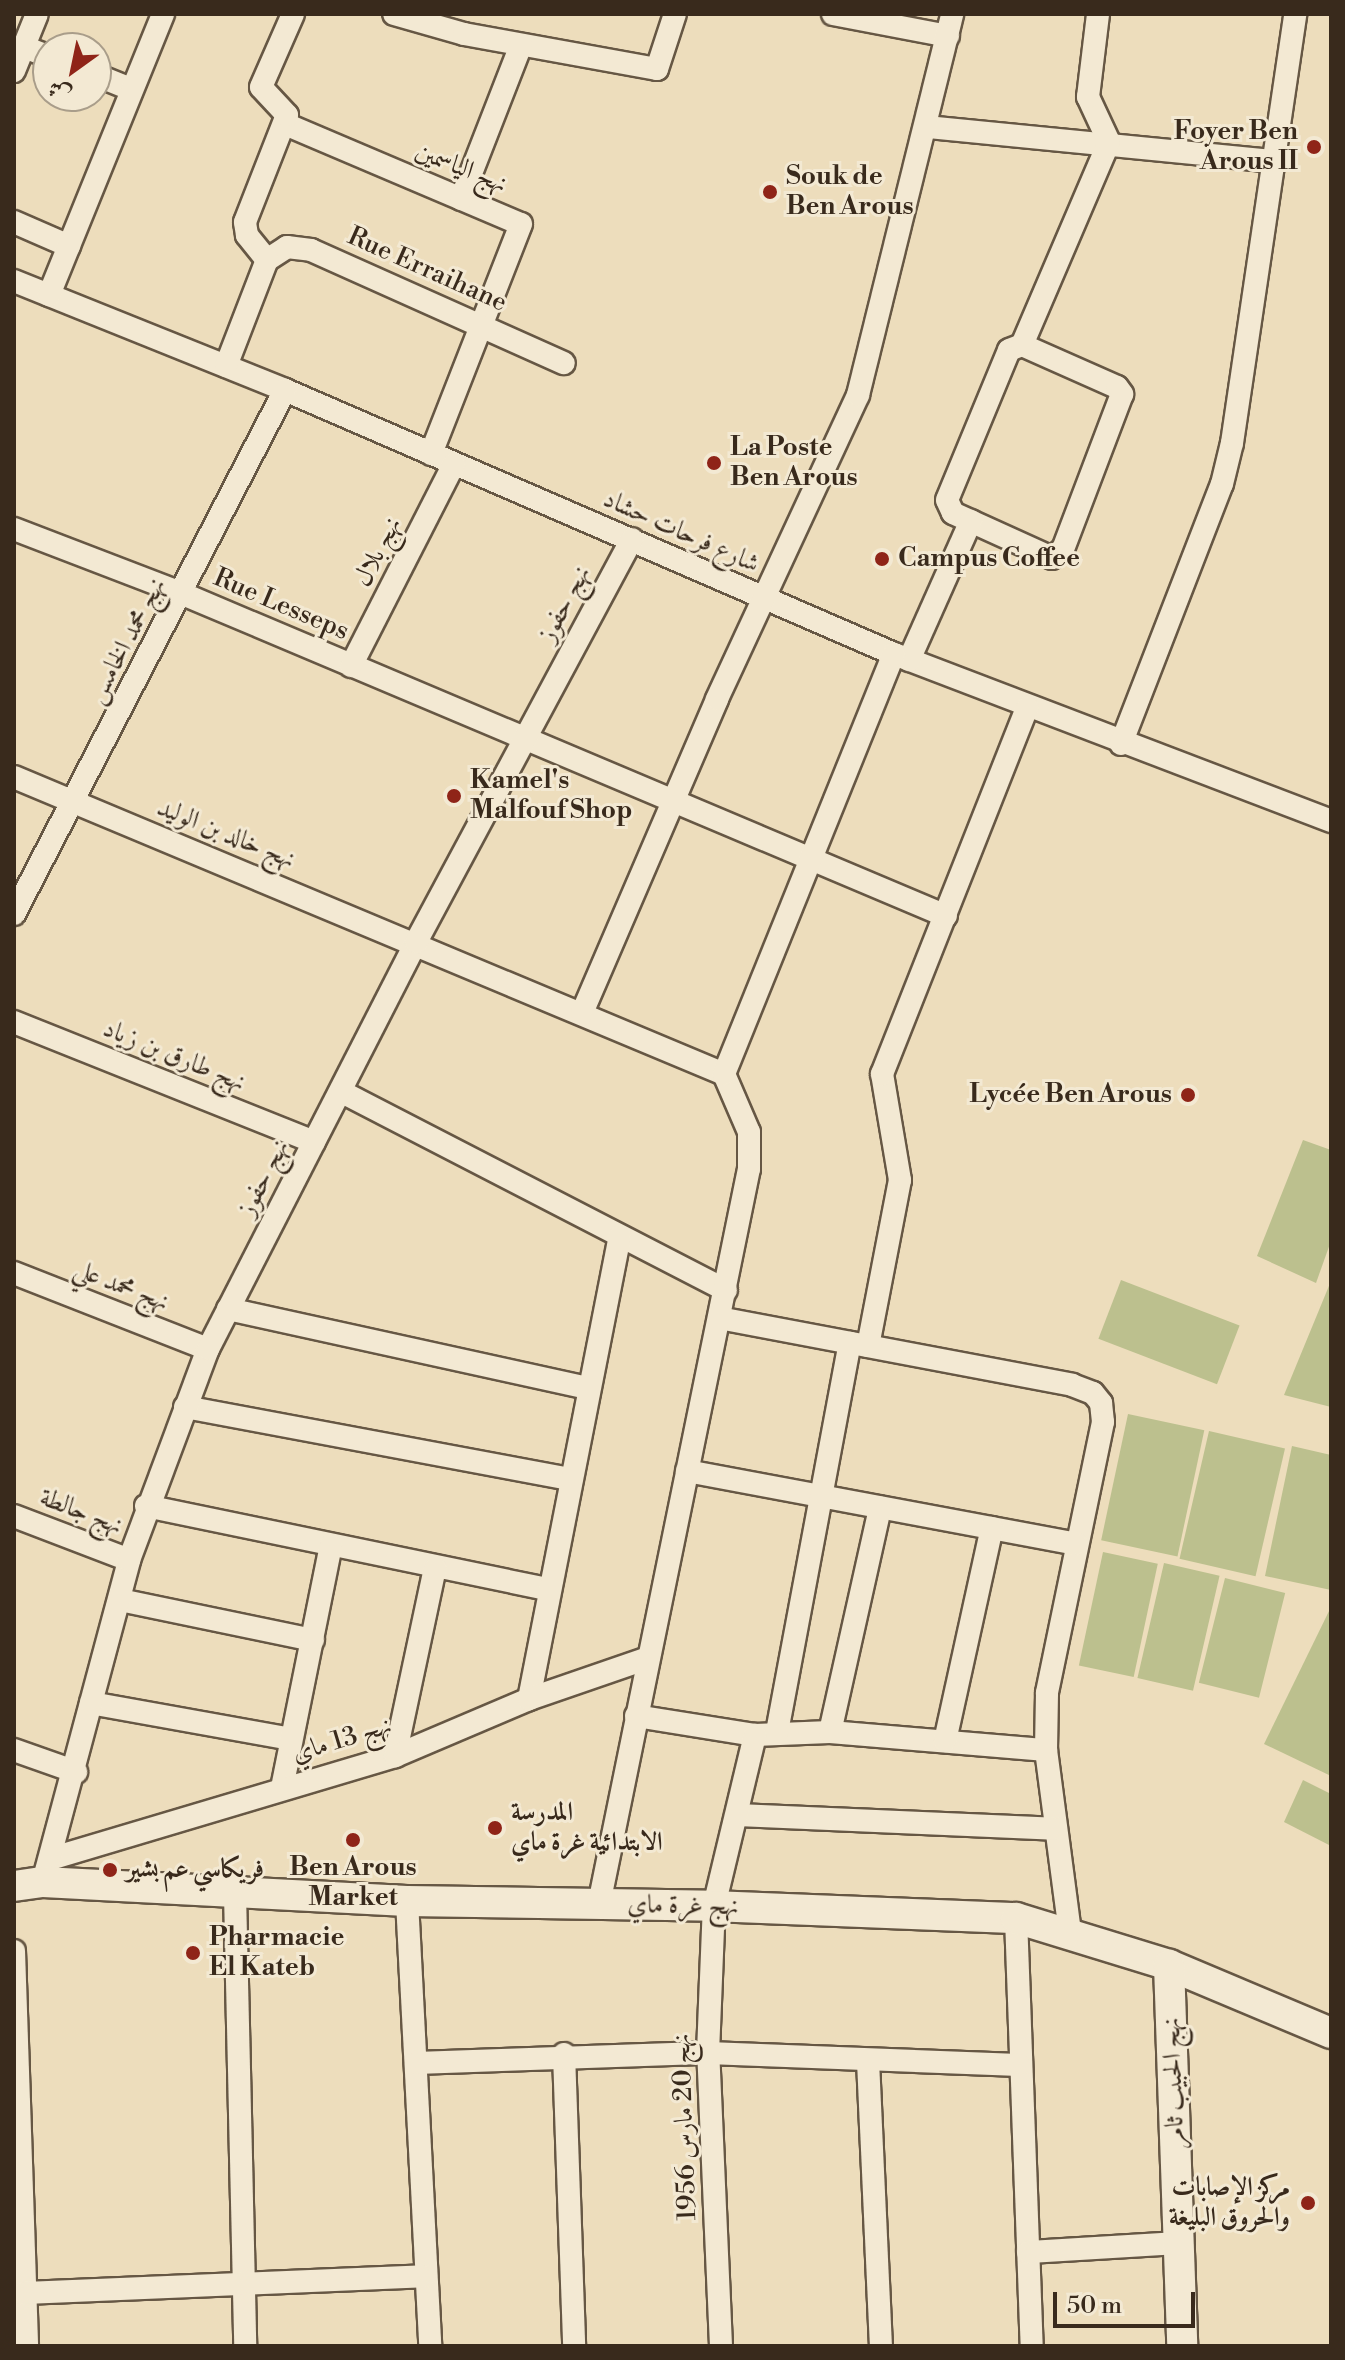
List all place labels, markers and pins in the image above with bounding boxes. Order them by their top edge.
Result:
place label: Foyer Ben Arous II [1174,116,1298,178]
marker: Foyer Ben Arous II [1305,138,1323,156]
place label: Souk de Ben Arous [786,161,914,222]
marker: Souk de Ben Arous [761,183,779,201]
place label: La Poste Ben Arous [730,432,858,494]
marker: La Poste Ben Arous [705,454,723,472]
place label: Campus Coffee [898,543,1080,575]
marker: Campus Coffee [873,550,891,568]
place label: Kamel's Malfouf Shop [470,765,633,826]
marker: Kamel's Malfouf Shop [445,787,463,805]
place label: Lycée Ben Arous [969,1079,1172,1111]
marker: Lycée Ben Arous [1179,1086,1197,1104]
place label: المدرسة الابتدائية غرة ماي [511,1797,663,1858]
marker: المدرسة الابتدائية غرة ماي [486,1819,504,1837]
marker: Ben Arous Market [344,1831,362,1849]
place label: Ben Arous Market [289,1852,417,1914]
place label: فريكاسي عم بشير [126,1854,264,1886]
marker: فريكاسي عم بشير [101,1861,119,1879]
place label: Pharmacie El Kateb [209,1922,344,1984]
marker: Pharmacie El Kateb [184,1944,202,1962]
place label: مركز الإصابات والحروق البليغة [1169,2172,1290,2234]
marker: مركز الإصابات والحروق البليغة [1297,2192,1319,2214]

